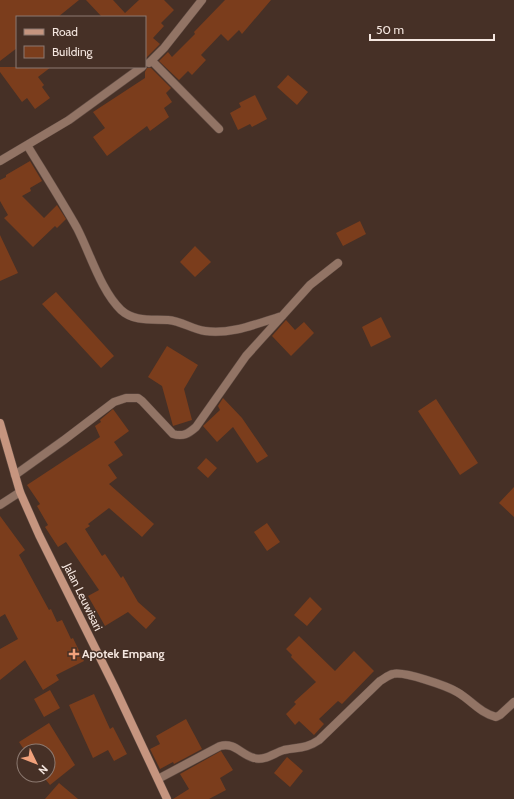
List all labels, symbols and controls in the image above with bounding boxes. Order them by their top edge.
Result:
legend [16,16,146,68]
scale bar [370,16,494,42]
text: 50 m [376,22,404,37]
text: Road [52,24,78,39]
text: Building [52,44,94,59]
street label: Jalan Leuwisari [60,560,106,633]
place label: Apotek Empang [82,646,165,661]
marker: Apotek Empang [69,649,79,659]
north arrow [16,743,56,783]
text: N [36,762,51,777]

